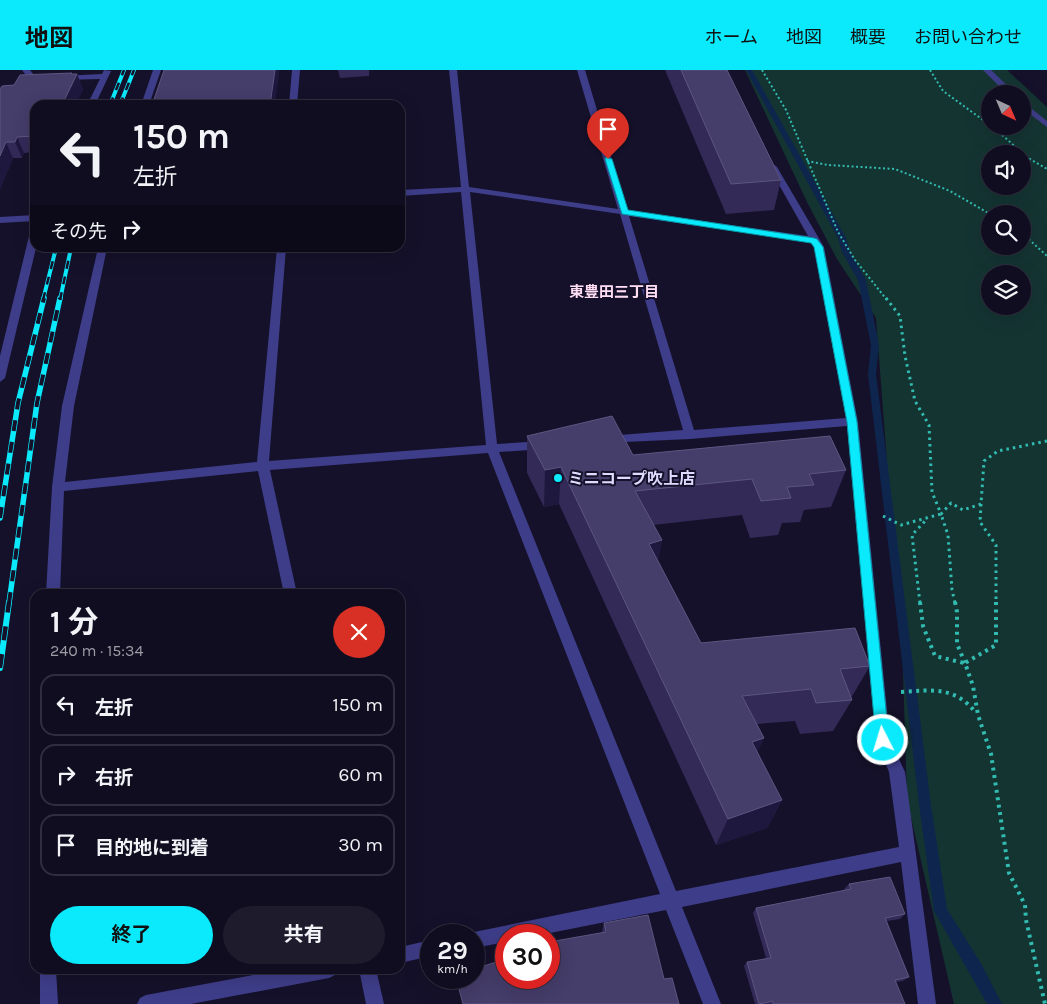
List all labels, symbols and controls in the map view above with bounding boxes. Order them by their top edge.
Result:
text: 地図 [25,24,73,52]
text: ホーム [705,26,758,48]
text: 地図 [786,26,822,48]
text: 概要 [850,26,886,48]
text: お問い合わせ [914,26,1022,48]
north arrow [981,85,1031,135]
map controls [981,85,1031,315]
pin [587,108,629,159]
icon: arrive [594,115,622,143]
text: 150 m [133,116,230,157]
icon: left [50,120,115,185]
button: sound [981,145,1031,195]
text: 左折 [133,164,177,190]
button: search [981,205,1031,255]
icon: right [117,215,145,243]
text: その先 [50,221,107,243]
button: layers [981,265,1031,315]
district label: 東豊田三丁目 [569,283,659,301]
place label: ミニコープ吹上店 [568,469,695,488]
marker: ミニコープ吹上店 [552,472,564,484]
text: 1 分 [50,604,98,640]
button: close [333,606,385,658]
text: 240 m · 15:34 [50,641,143,660]
icon: left [52,691,80,719]
text: 150 m [332,694,383,716]
text: 左折 [95,697,133,719]
position arrow [856,713,908,765]
icon: right [52,761,80,789]
text: 60 m [339,764,383,786]
text: 右折 [95,767,133,789]
icon: arrive [52,831,80,859]
text: 30 m [338,834,383,856]
text: 目的地に到着 [95,837,209,859]
button: 終了 [50,906,213,964]
button: 共有 [223,906,385,964]
speed limit sign: 30 [495,924,560,989]
text: 29 [437,936,468,965]
text: km/h [437,962,468,976]

